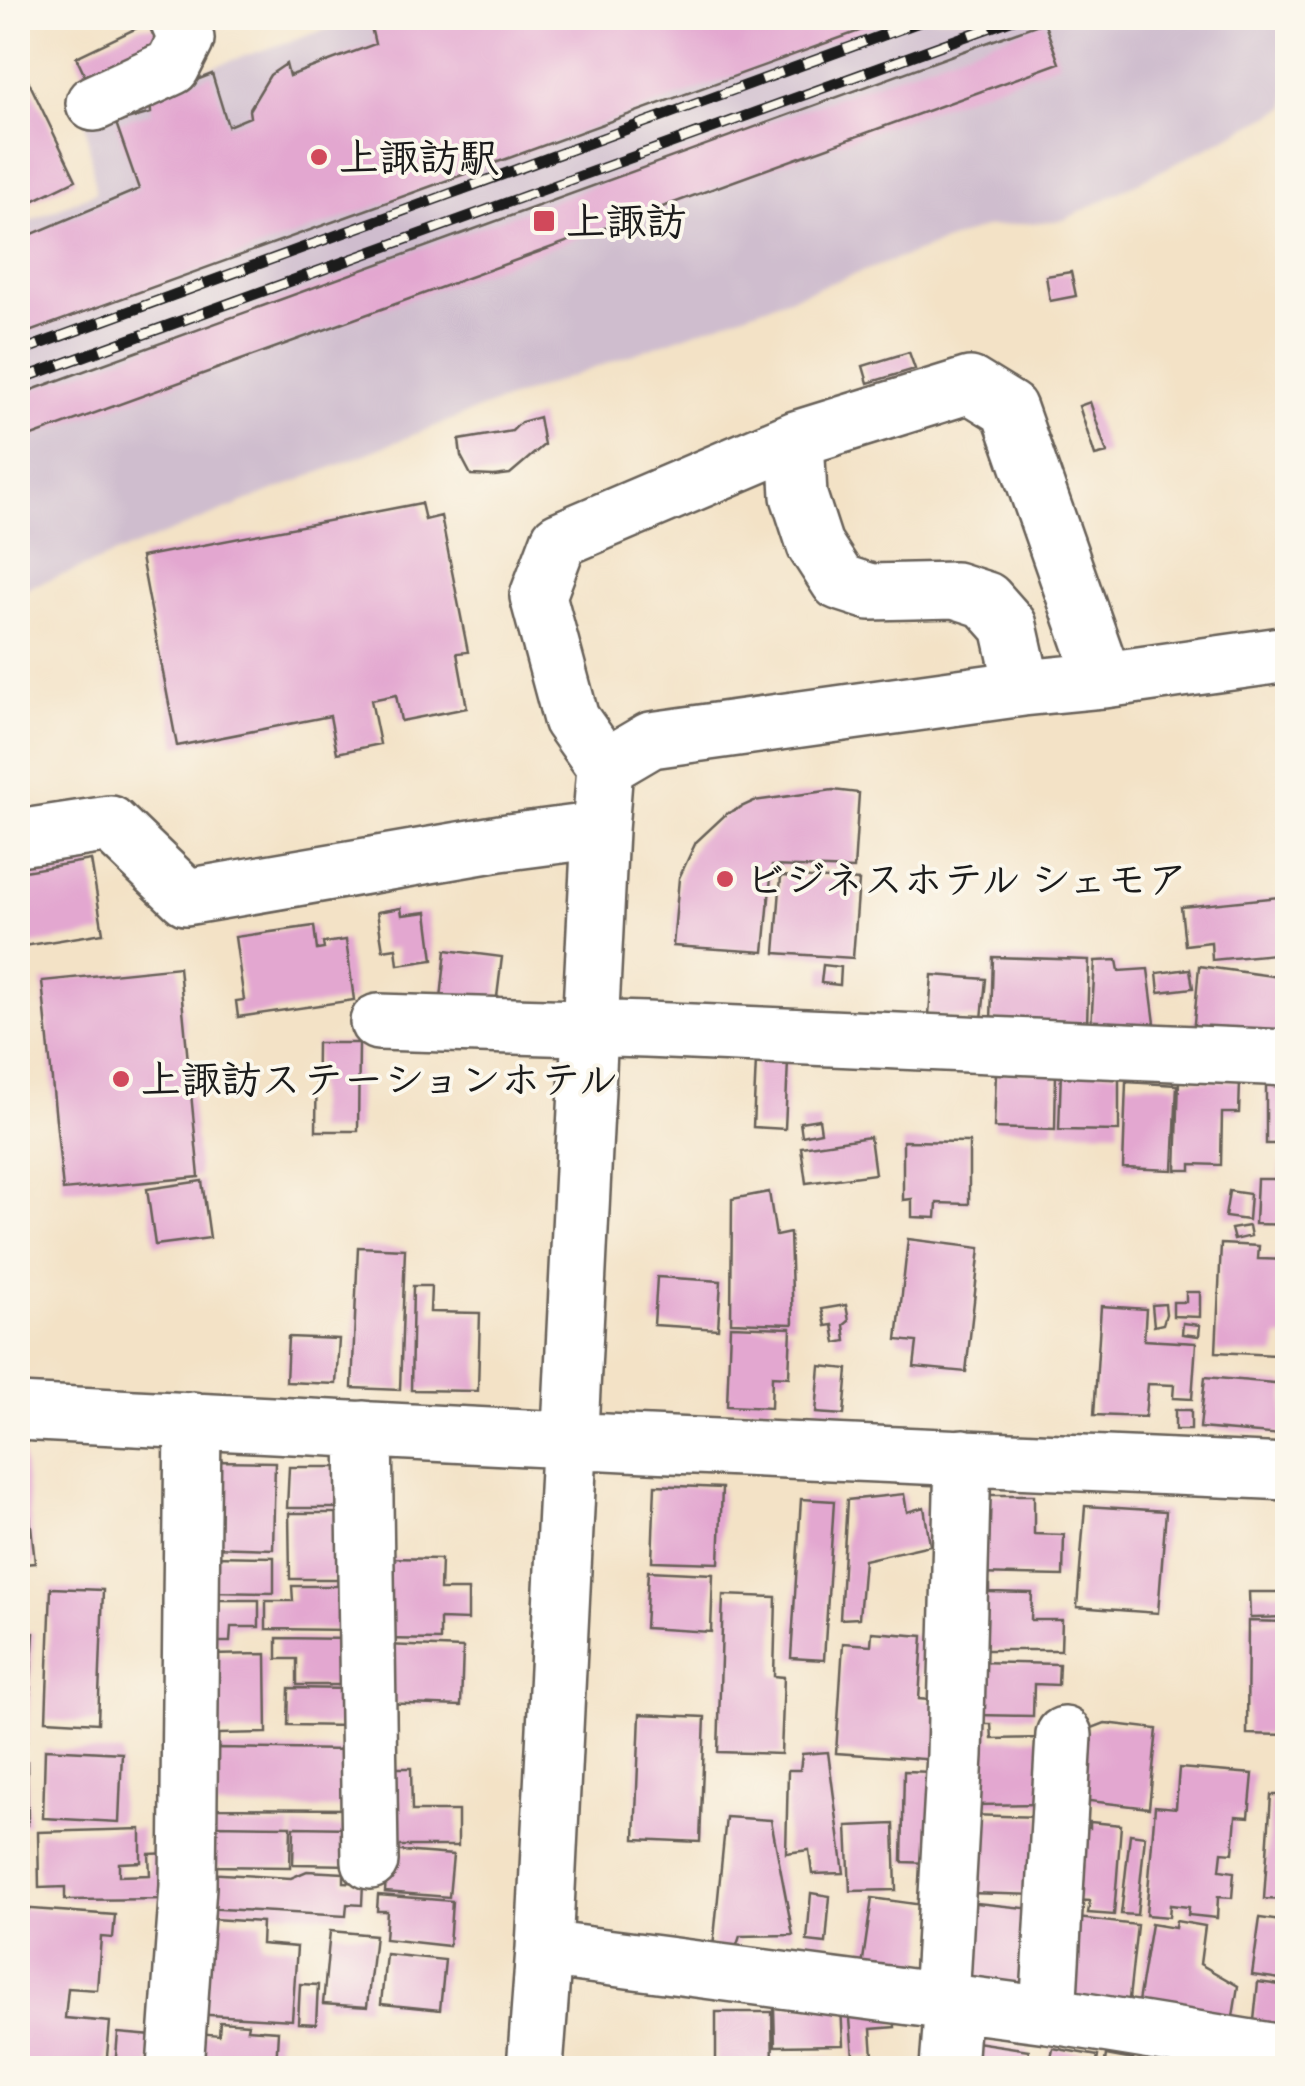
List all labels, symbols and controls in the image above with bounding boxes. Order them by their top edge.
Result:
place label: 上諏訪駅 [339,133,499,183]
marker: 上諏訪駅 [308,146,330,168]
place label: 上諏訪 [566,197,686,247]
marker: 上諏訪 [531,208,557,234]
place label: ビジネスホテル シェモア [745,855,1187,905]
marker: ビジネスホテル シェモア [714,868,736,890]
place label: 上諏訪ステーションホテル [141,1055,619,1105]
marker: 上諏訪ステーションホテル [110,1068,132,1090]

